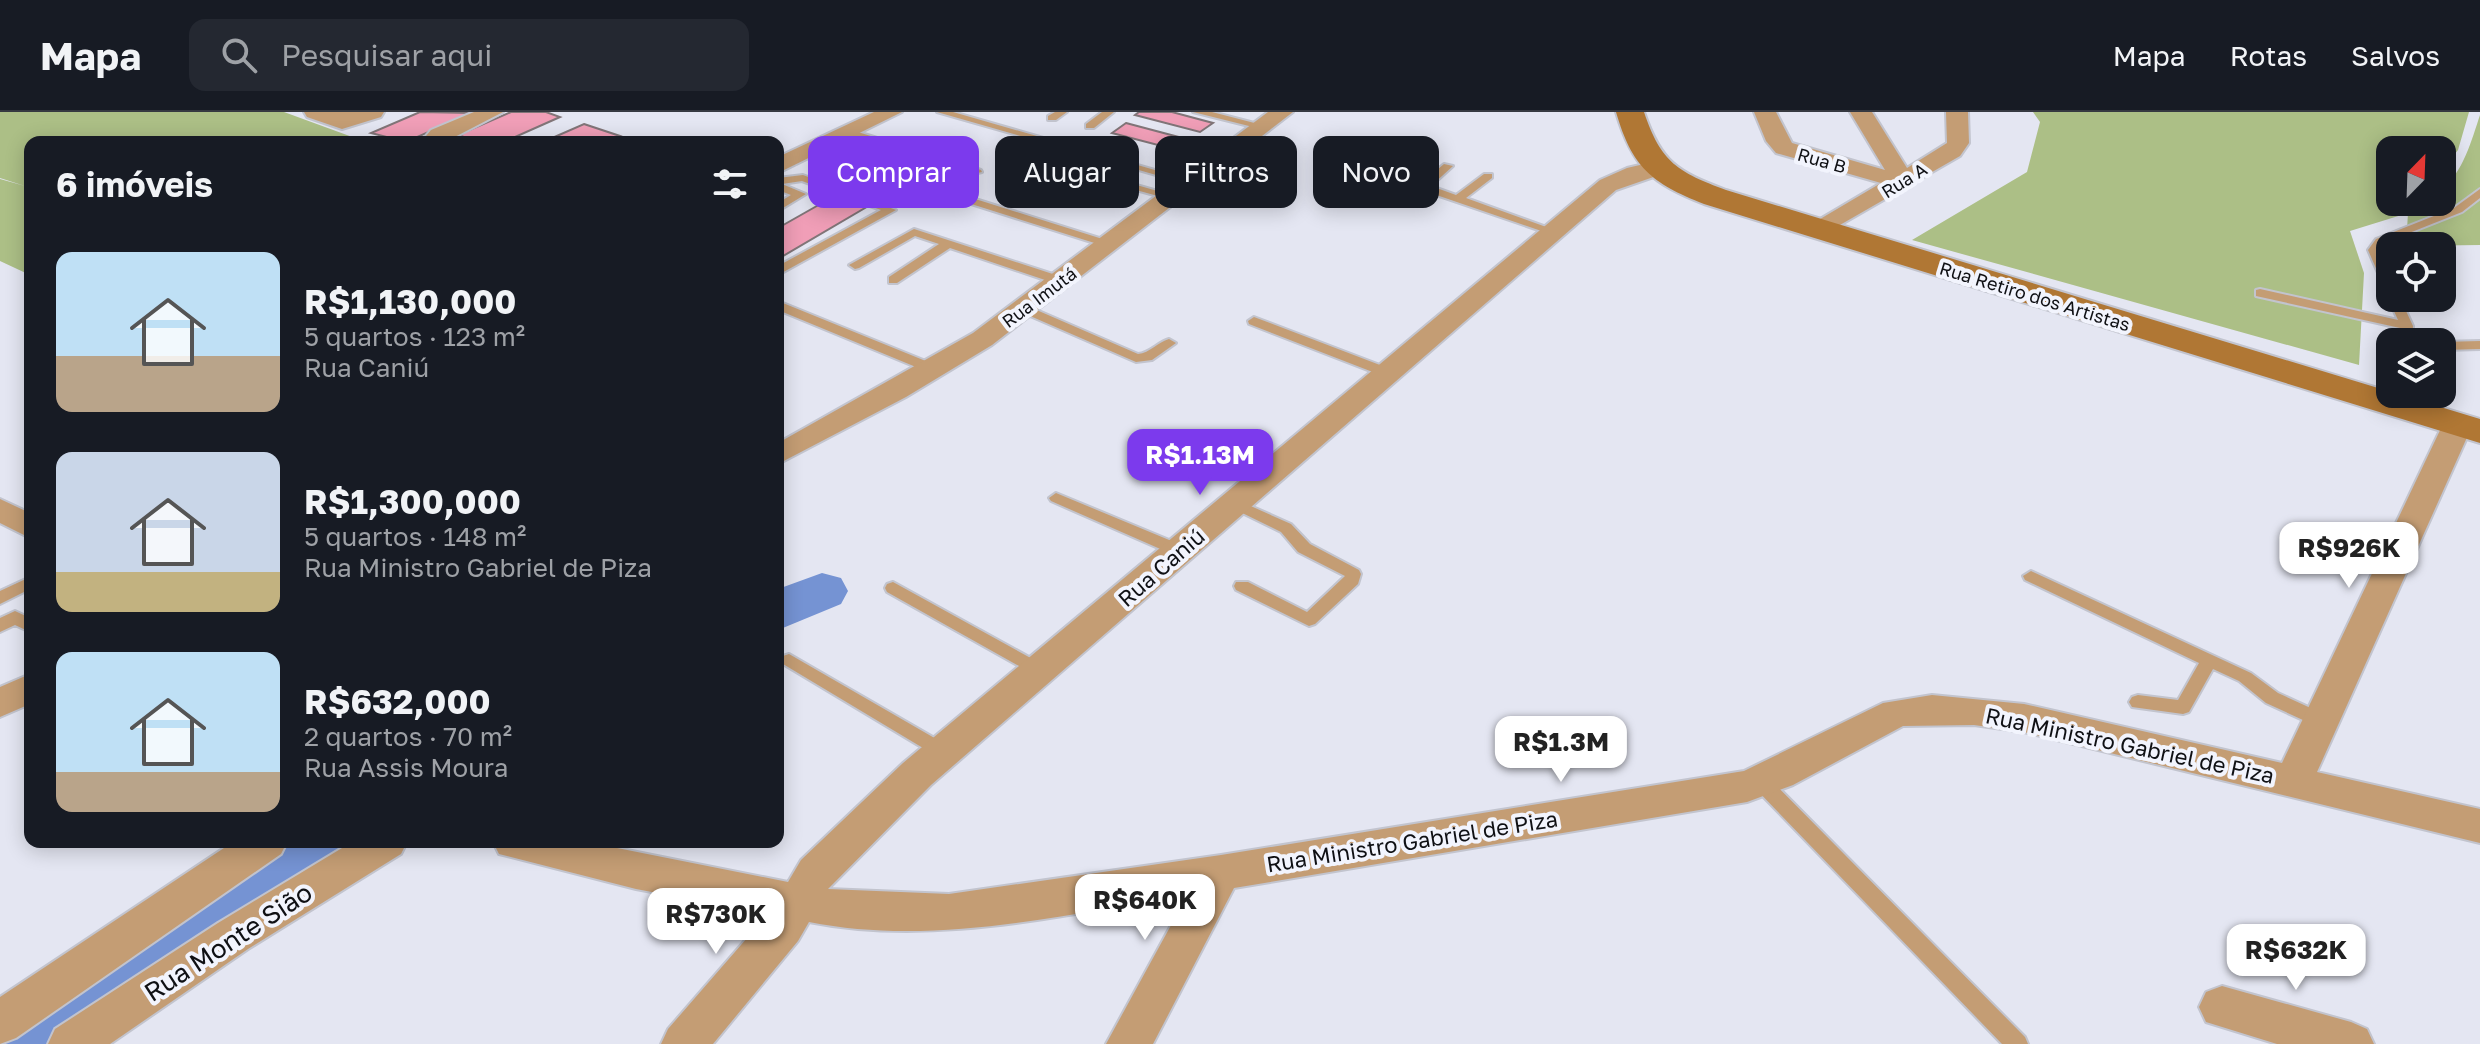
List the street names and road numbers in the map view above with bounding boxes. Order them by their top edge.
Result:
street label: Rua B [1795,143,1849,177]
street label: Rua A [1877,158,1931,202]
street label: Rua Retiro dos Artistas [1937,257,2133,335]
street label: Rua Imutá [998,262,1080,332]
street label: Rua Caniú [1112,522,1210,612]
street label: Rua Ministro Gabriel de Piza [1983,701,2277,789]
street label: Rua Ministro Gabriel de Piza [1264,805,1560,877]
street label: Rua Monte Sião [138,876,318,1008]

